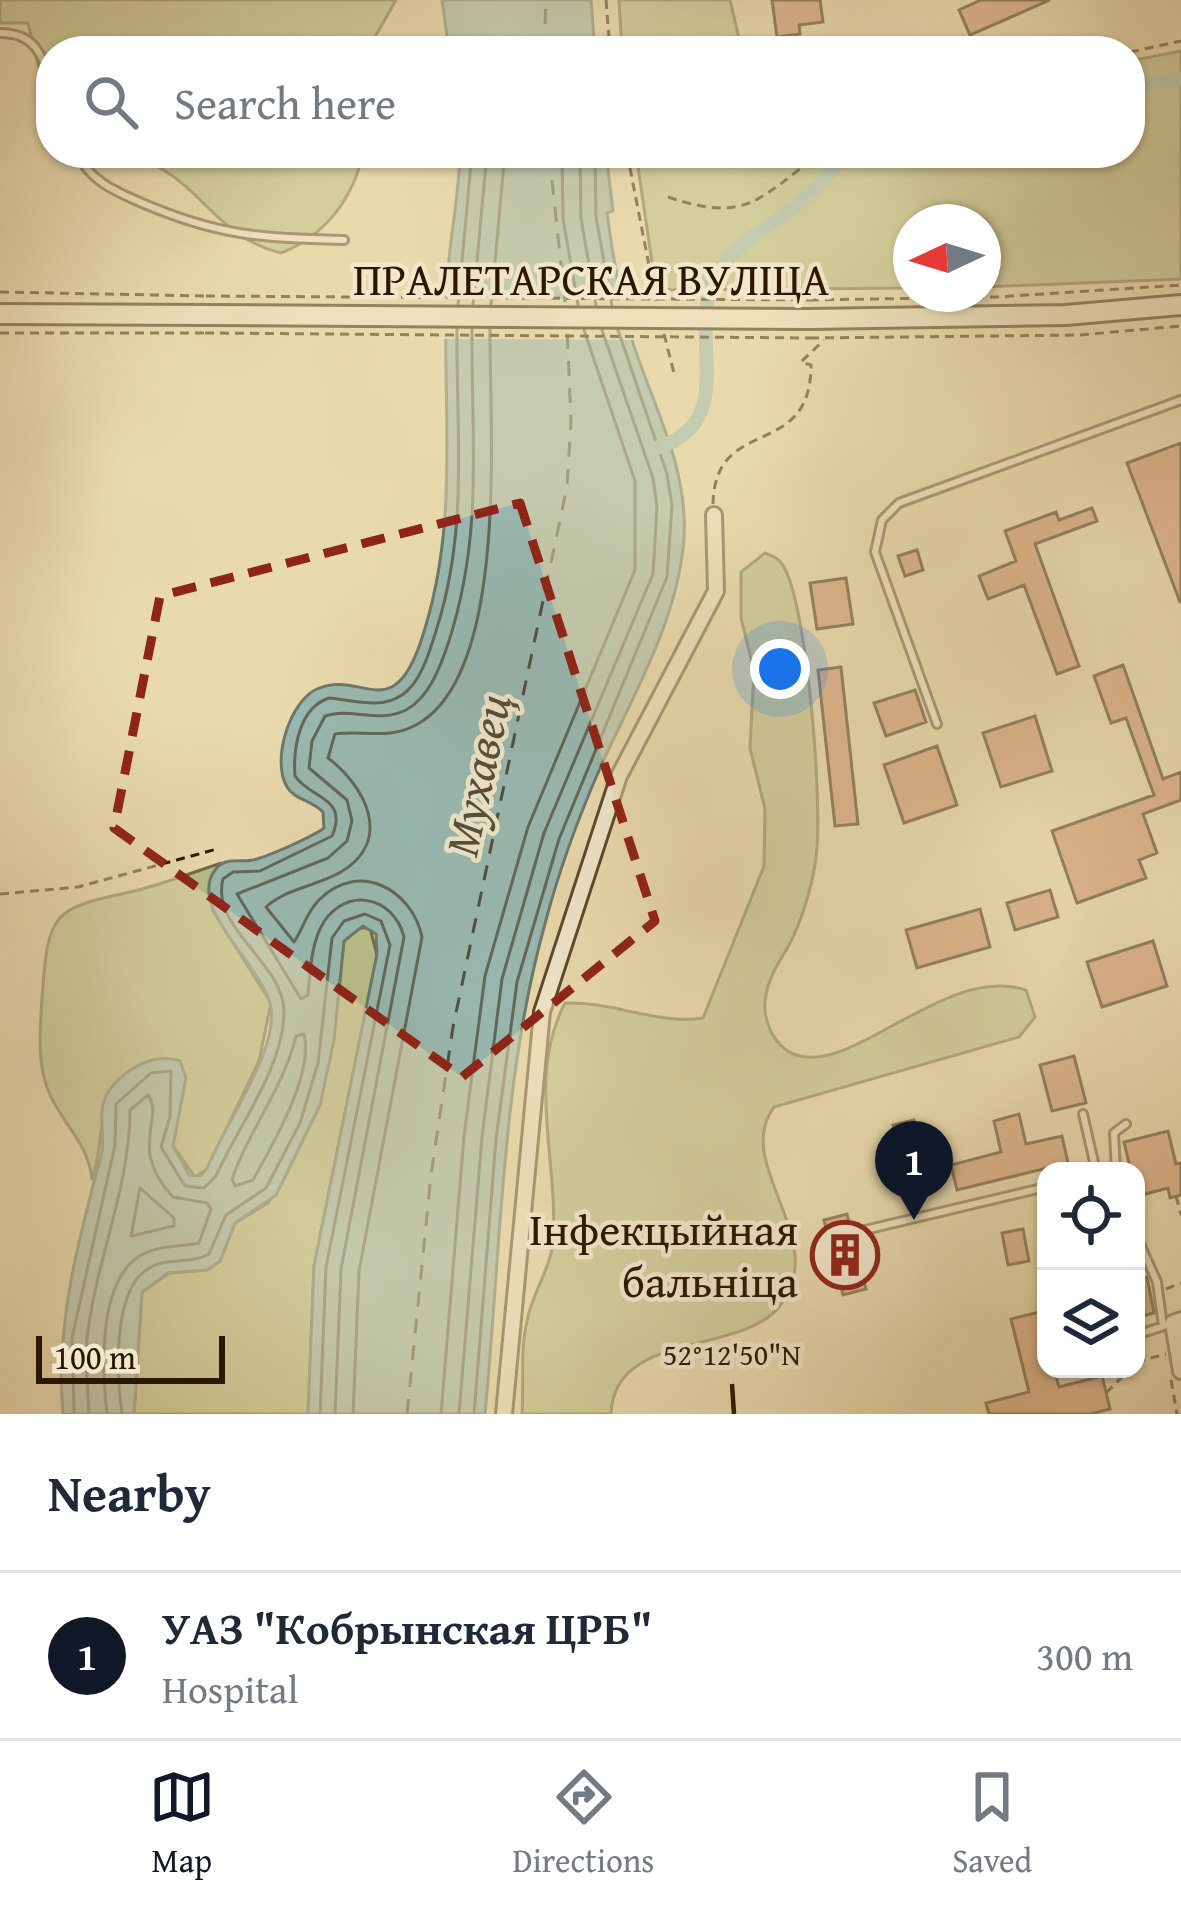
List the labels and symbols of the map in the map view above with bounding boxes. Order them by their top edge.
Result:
north arrow [893,204,1001,312]
street label: ПРАЛЕТАРСКАЯ ВУЛІЦА [353,246,829,311]
your location [750,639,810,699]
water label: Мухавец [425,687,528,862]
pin: 1 [875,1121,953,1220]
place label: Інфекцыйная бальніца [529,1196,799,1313]
building icon: Інфекцыйная бальніца [810,1220,880,1290]
scale bar [36,1330,225,1383]
text: 52°12'50"N [663,1332,801,1376]

